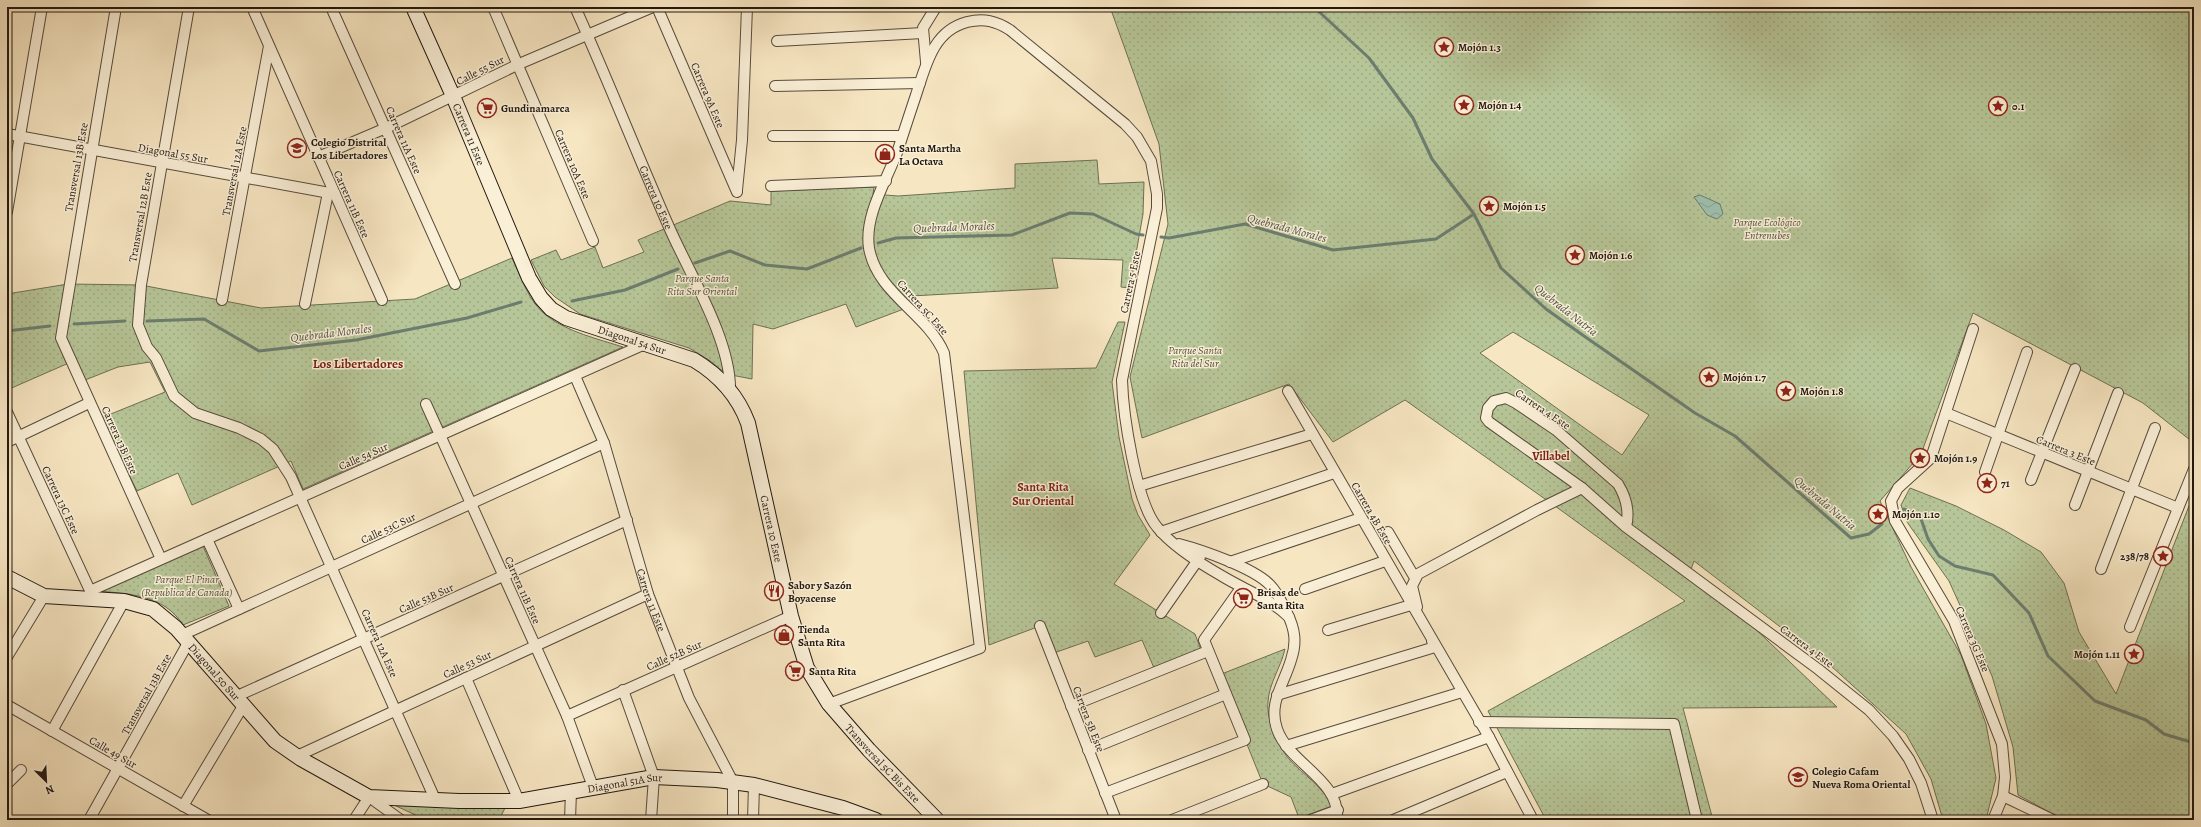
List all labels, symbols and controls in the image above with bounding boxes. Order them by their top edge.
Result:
place icon: Mojón 1.3 [1433,36,1455,58]
place label: Mojón 1.3 [1458,40,1501,55]
street label: Calle 55 Sur [454,52,507,89]
street label: Carrera 9A Este [687,60,728,130]
place icon: Mojón 1.4 [1453,94,1475,116]
place icon: 0.1 [1987,95,2009,117]
supermarket icon: Gundinamarca [476,97,498,119]
place label: Mojón 1.4 [1478,98,1522,113]
place label: 0.1 [2012,99,2025,114]
street label: Carrera 11 Este [449,101,488,168]
place label: Gundinamarca [501,101,570,116]
street label: Carrera 11A Este [382,104,425,176]
street label: Transversal 13B Este [61,121,92,213]
street label: Transversal 12A Este [218,125,251,217]
street label: Carrera 10A Este [551,127,594,201]
place label: Colegio Distrital Los Libertadores [311,135,388,163]
school or university icon: Colegio Distrital Los Libertadores [286,137,308,159]
street label: Diagonal 55 Sur [137,140,209,167]
place label: Santa Martha La Octava [899,141,962,169]
shop icon: Santa Martha La Octava [874,143,896,165]
street label: Carrera 10 Este [636,163,676,232]
street label: Carrera 11B Este [330,168,373,240]
street label: Transversal 12B Este [125,171,156,263]
place icon: Mojón 1.5 [1478,195,1500,217]
place label: Mojón 1.5 [1503,199,1546,214]
water label: Quebrada Morales [1245,210,1329,246]
park label: Parque Ecológico Entrenubes [1733,215,1801,243]
water label: Quebrada Morales [913,218,995,236]
place icon: Mojón 1.6 [1564,244,1586,266]
place label: Mojón 1.6 [1589,248,1633,263]
street label: Carrera 5 Este [1117,250,1144,315]
park label: Parque Santa Rita Sur Oriental [667,271,737,299]
street label: Carrera 5C Este [894,276,952,338]
water label: Quebrada Nutria [1531,280,1601,340]
water label: Quebrada Morales [290,320,372,346]
street label: Diagonal 54 Sur [596,322,668,358]
park label: Parque Santa Rita del Sur [1168,343,1222,371]
district label: Los Libertadores [313,355,403,372]
place icon: Mojón 1.7 [1698,366,1720,388]
place label: Mojón 1.7 [1723,370,1766,385]
place icon: Mojón 1.8 [1775,380,1797,402]
place label: Mojón 1.8 [1800,384,1844,399]
street label: Carrera 4 Este [1512,385,1573,433]
street label: Carrera 13B Este [98,404,141,477]
street label: Carrera 3 Este [2034,432,2098,469]
street label: Calle 54 Sur [336,439,390,474]
place icon: Mojón 1.9 [1909,447,1931,469]
district label: Villabel [1531,448,1570,464]
place label: Mojón 1.9 [1934,451,1977,466]
street label: Carrera 13C Este [38,464,83,537]
water label: Quebrada Nutria [1791,472,1860,534]
place icon: 71 [1976,472,1998,494]
place label: 71 [2001,476,2010,491]
district label: Santa Rita Sur Oriental [1012,479,1075,509]
street label: Carrera 4B Este [1348,479,1396,547]
street label: Carrera 10 Este [756,494,786,564]
place icon: Mojón 1.10 [1867,503,1889,525]
place label: Mojón 1.10 [1892,507,1940,522]
street label: Calle 53C Sur [358,509,418,548]
place icon: 238/78 [2152,545,2174,567]
place label: 238/78 [2120,549,2149,564]
street label: Carrera 11B Este [501,554,544,626]
street label: Carrera 11 Este [633,567,669,634]
park label: Parque El Pinar (Republica de Canada) [141,572,233,600]
place label: Sabor y Sazón Boyacense [788,578,852,606]
street label: Calle 53B Sur [396,580,456,617]
restaurant icon: Sabor y Sazón Boyacense [763,580,785,602]
place label: Brisas de Santa Rita [1257,585,1305,613]
supermarket icon: Brisas de Santa Rita [1232,587,1254,609]
street label: Carrera 3G Este [1952,604,1993,675]
street label: Carrera 12A Este [358,606,401,680]
street label: Carrera 4 Este [1777,621,1837,671]
place label: Tienda Santa Rita [798,622,846,650]
shop icon: Tienda Santa Rita [773,624,795,646]
street label: Calle 52B Sur [644,637,704,674]
street label: Diagonal 50 Sur [185,640,243,704]
place icon: Mojón 1.11 [2123,643,2145,665]
street label: Calle 53 Sur [440,647,494,682]
place label: Mojón 1.11 [2074,647,2120,662]
street label: Transversal 13B Este [118,651,175,737]
supermarket icon: Santa Rita [784,660,806,682]
place label: Santa Rita [809,664,857,679]
street label: Carrera 5B Este [1069,684,1108,754]
street label: Transversal 5C Bis Este [842,721,923,806]
street label: Calle 49 Sur [86,733,139,772]
north arrow [26,761,66,801]
place label: Colegio Cafam Nueva Roma Oriental [1812,764,1910,792]
school or university icon: Colegio Cafam Nueva Roma Oriental [1787,766,1809,788]
street label: Diagonal 51A Sur [586,770,663,797]
text: N [43,781,57,798]

